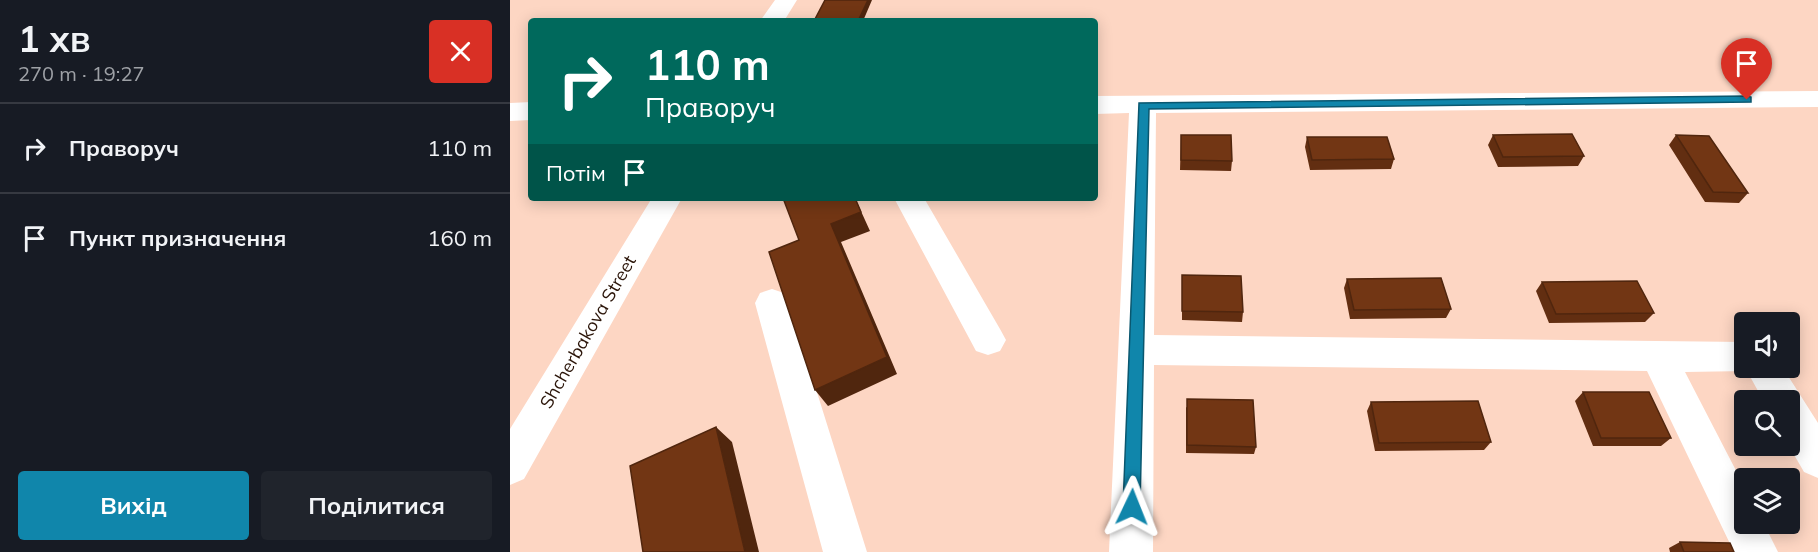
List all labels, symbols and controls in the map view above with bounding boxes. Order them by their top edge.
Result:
text: 1 хв [18,16,91,61]
button: close [429,20,492,83]
text: 110 m [645,38,770,91]
pin [1721,38,1772,100]
icon: right [546,42,624,120]
icon: arrive [1730,47,1763,80]
text: 270 m · 19:27 [18,61,144,86]
text: Праворуч [645,90,775,124]
icon: right [18,132,51,165]
text: Праворуч [69,134,179,162]
text: 110 m [427,134,492,162]
icon: arrive [618,156,651,189]
text: Потім [546,159,606,187]
icon: arrive [18,222,51,255]
text: Пункт призначення [69,224,286,252]
text: 160 m [427,224,492,252]
street label: Shcherbakova Street [534,251,641,412]
map controls [1734,312,1800,534]
button: sound [1734,312,1800,378]
button: search [1734,390,1800,456]
button: layers [1734,468,1800,534]
button: Вихід [18,471,249,540]
button: Поділитися [261,471,492,540]
position arrow [1100,475,1164,539]

